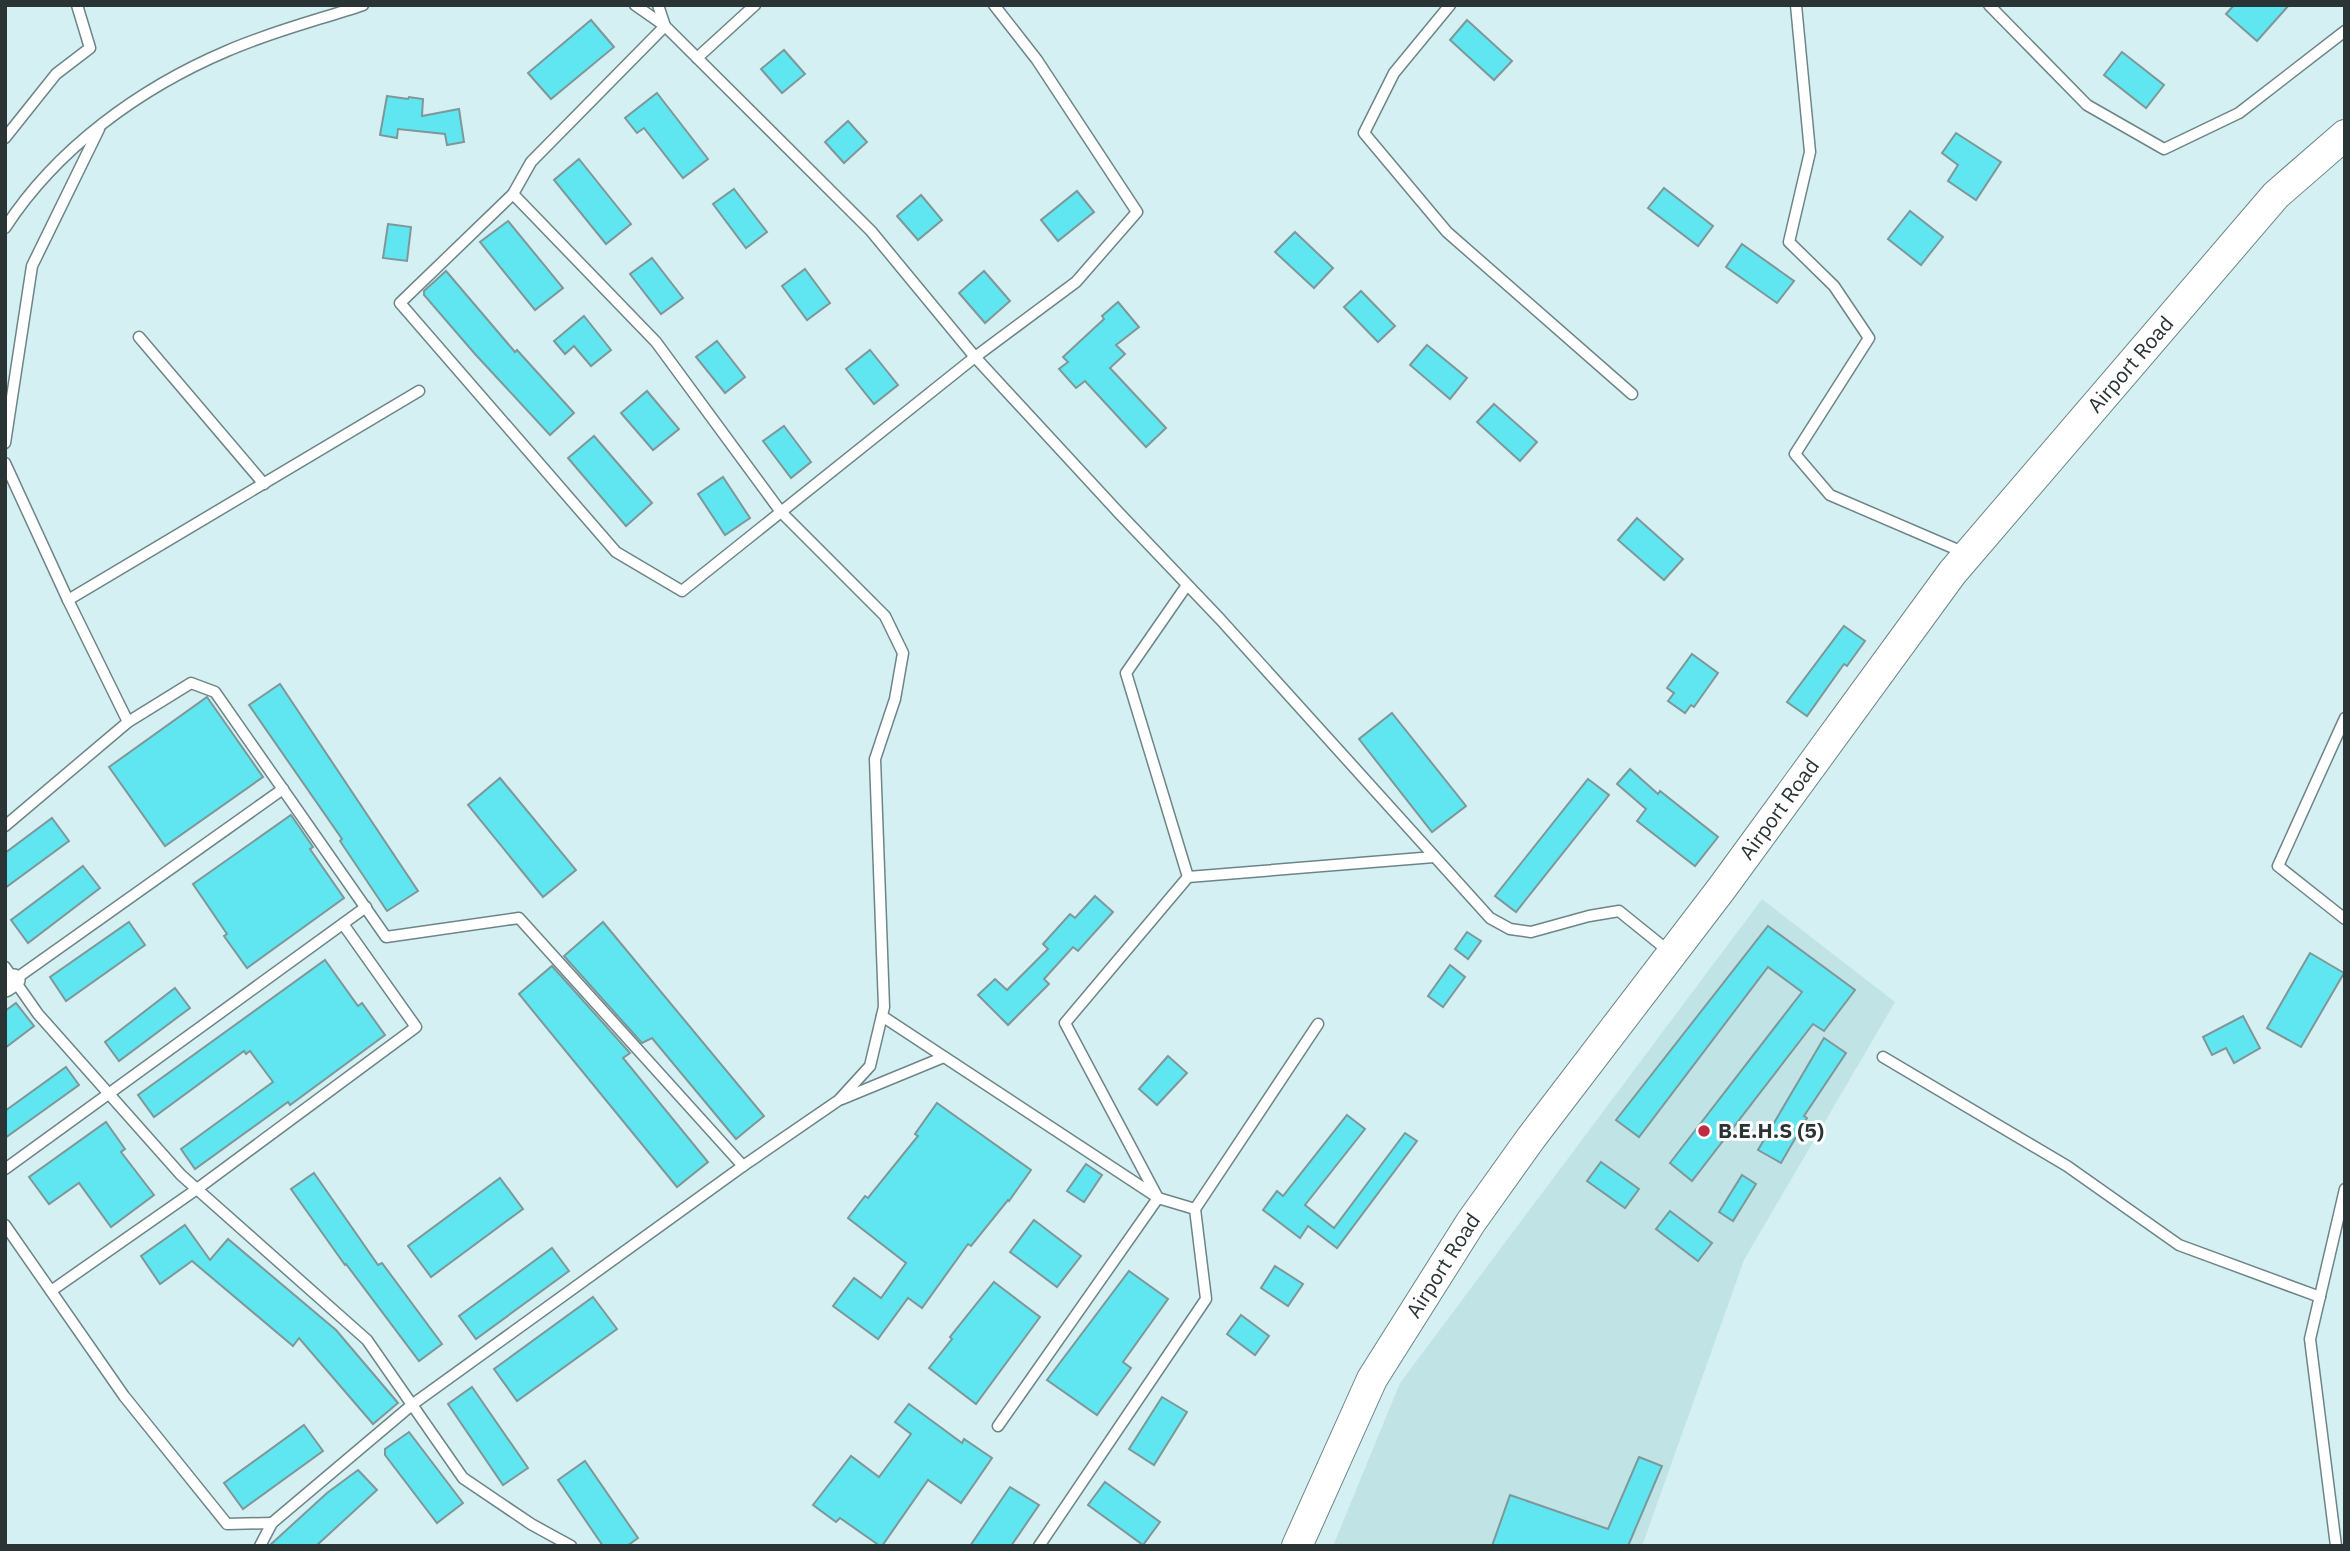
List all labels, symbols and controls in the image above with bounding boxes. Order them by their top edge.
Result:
street label: Airport Road [2081,310,2179,418]
street label: Airport Road [1732,752,1825,865]
place label: B.E.H.S (5) [1718,1116,1824,1144]
marker: B.E.H.S (5) [1696,1123,1712,1139]
street label: Airport Road [1399,1207,1486,1323]

